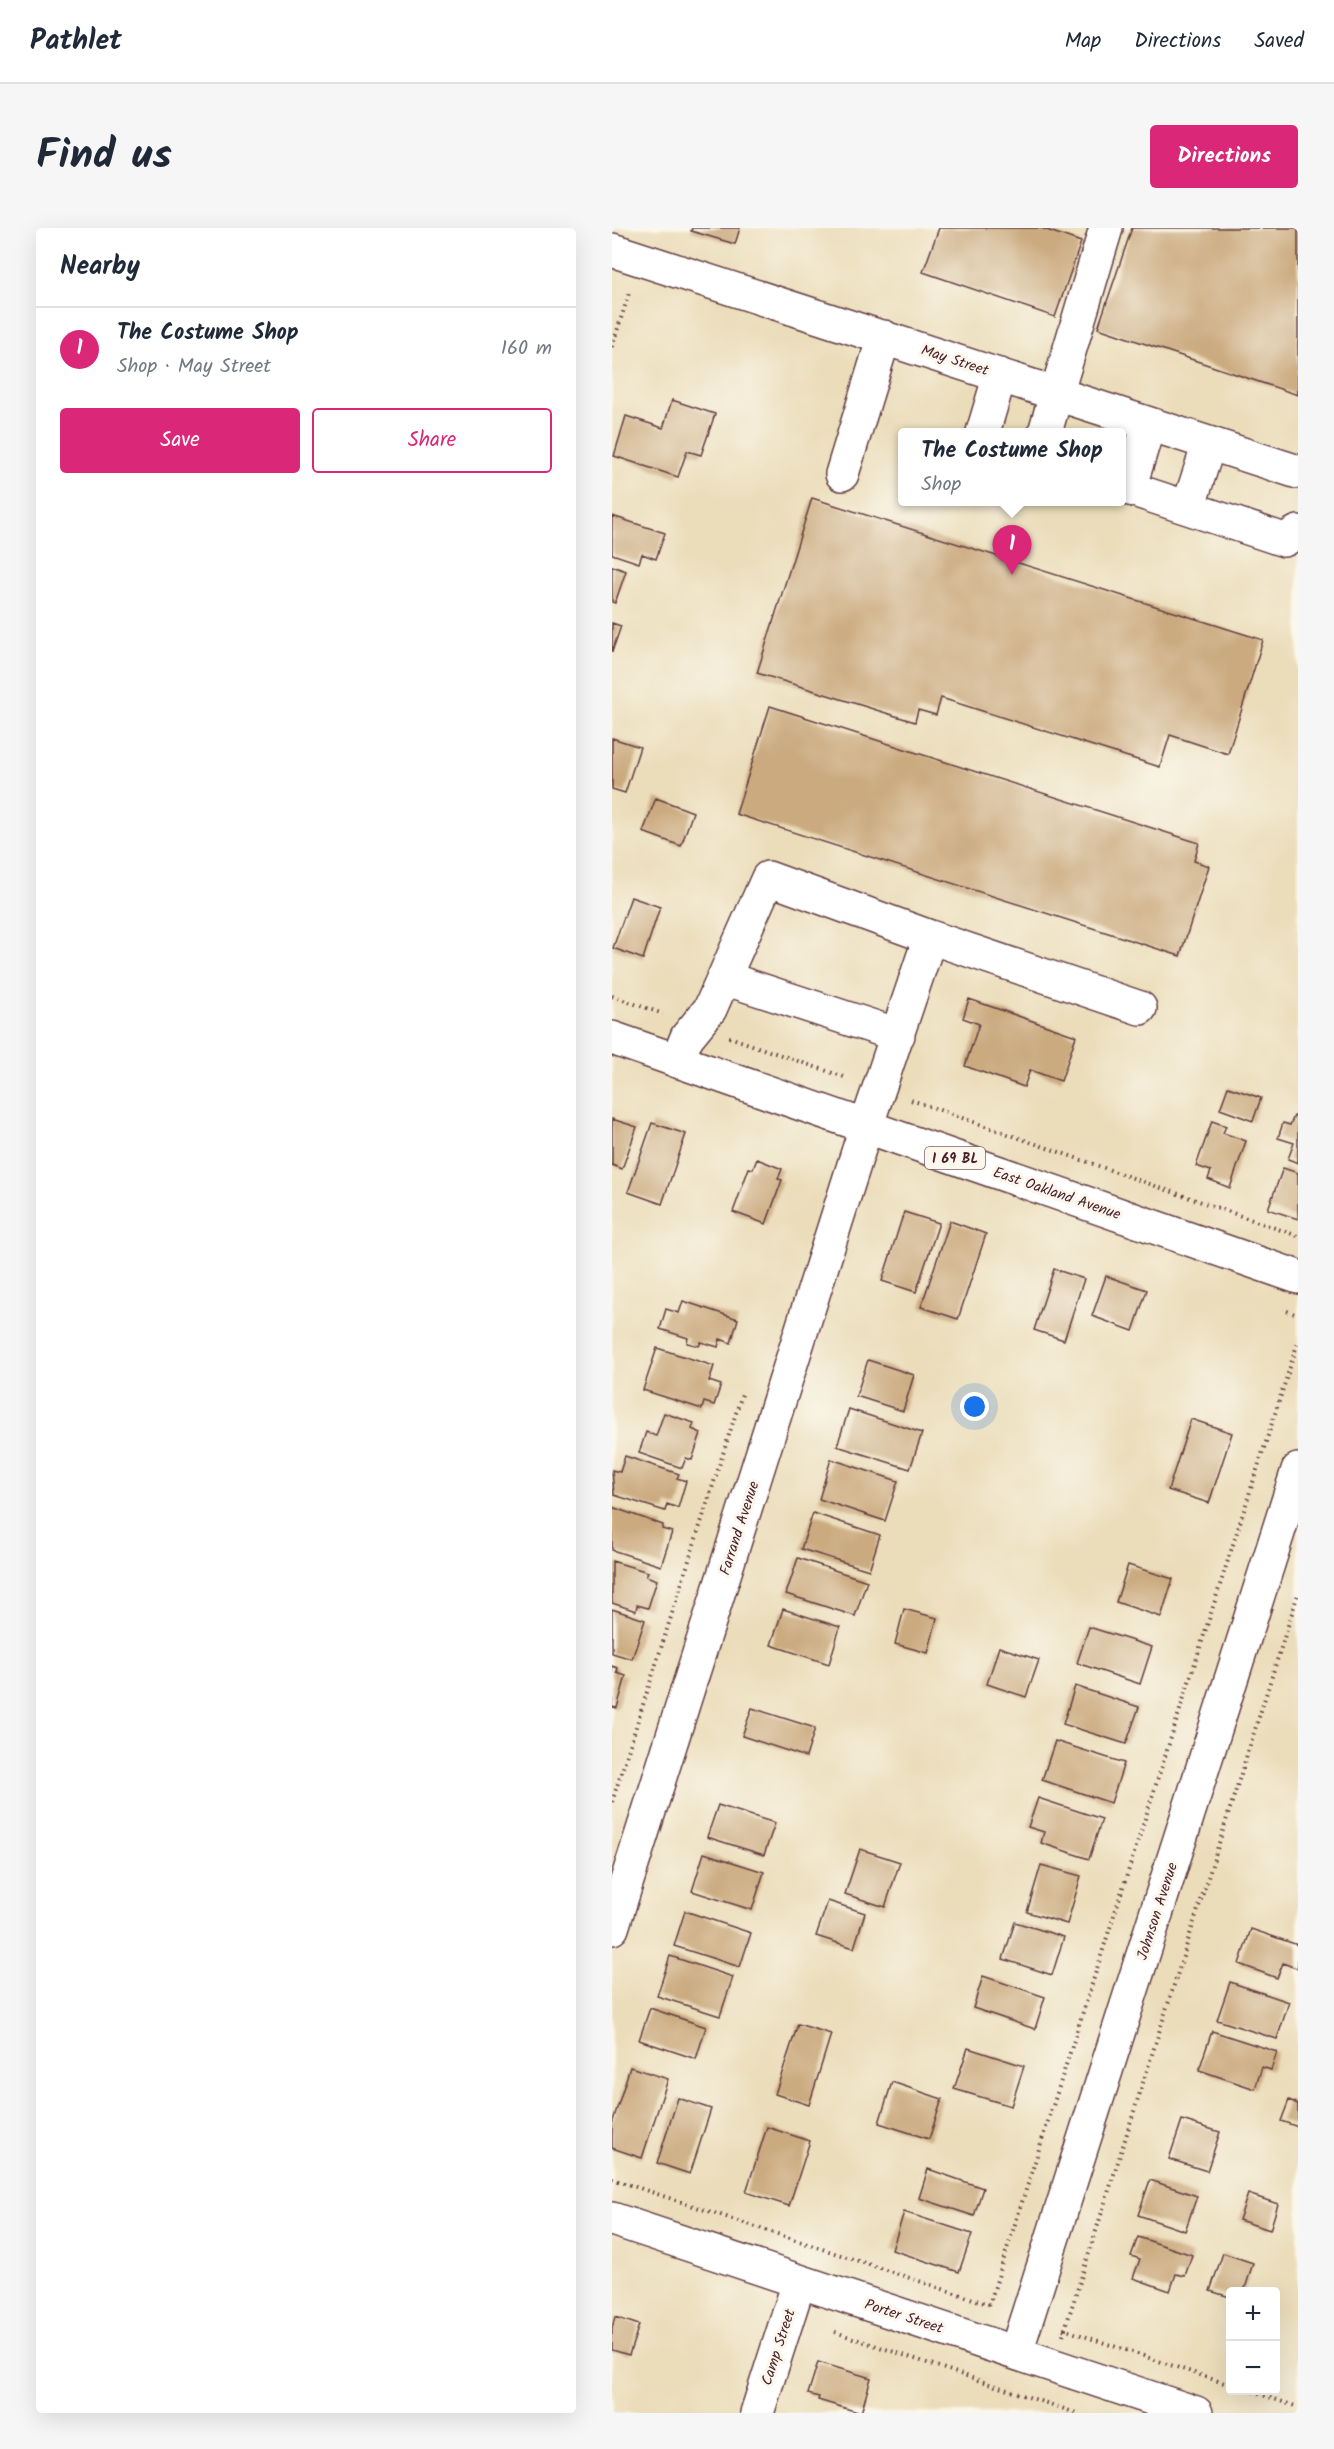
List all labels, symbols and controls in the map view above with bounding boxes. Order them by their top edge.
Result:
text: Pathlet [30,19,122,64]
text: Map [1065,25,1101,58]
text: Directions [1134,25,1221,58]
text: Saved [1254,25,1304,58]
text: Find us [36,123,172,190]
button: Directions [1150,125,1298,188]
text: Nearby [60,246,140,288]
text: The Costume Shop [117,316,299,351]
text: 1 [76,333,83,365]
text: 160 m [501,333,552,365]
street label: May Street [918,339,992,383]
text: Shop · May Street [117,351,271,383]
button: Save [60,408,300,473]
button: Share [312,408,552,473]
popup [898,428,1126,506]
text: The Costume Shop [921,434,1103,469]
text: Shop [921,469,961,501]
pin: 1 [992,526,1032,575]
road number: I 69 BL [925,1147,985,1169]
street label: East Oakland Avenue [990,1161,1124,1227]
your location [960,1392,989,1421]
street label: Farrand Avenue [713,1478,767,1578]
street label: Johnson Avenue [1131,1859,1185,1963]
map controls [1226,2287,1280,2395]
button: + [1226,2287,1280,2341]
street label: Porter Street [861,2293,946,2341]
street label: Camp Street [755,2306,803,2389]
button: − [1226,2341,1280,2395]

